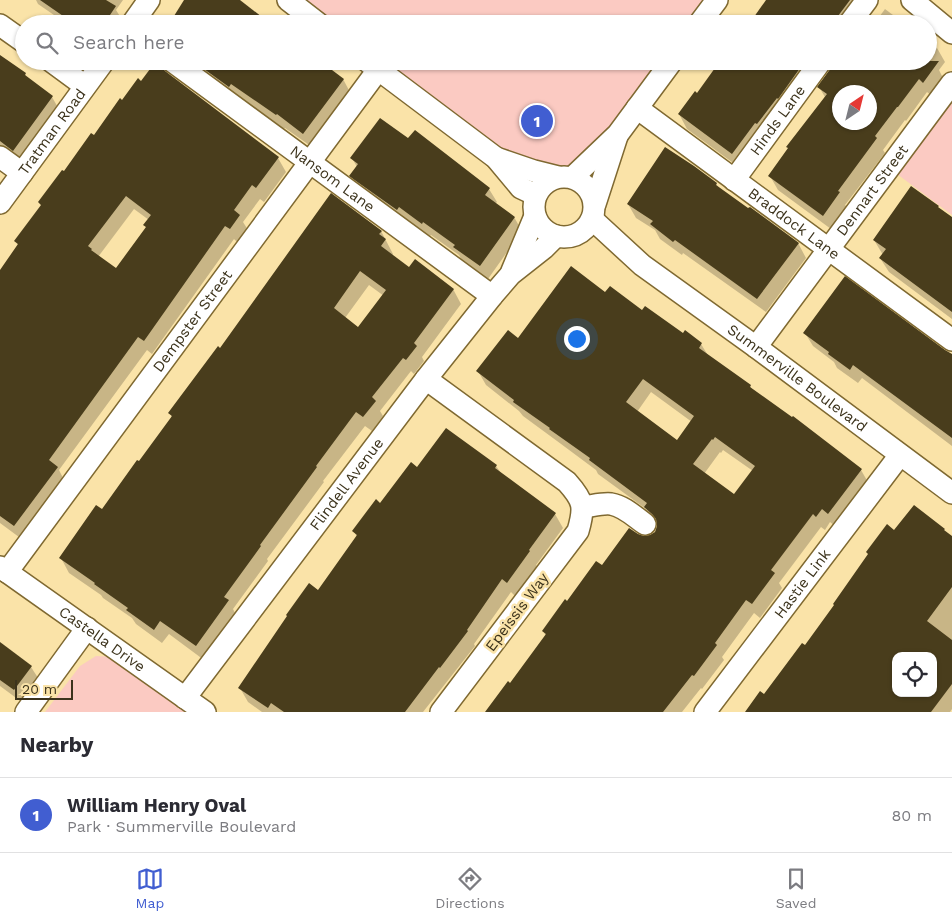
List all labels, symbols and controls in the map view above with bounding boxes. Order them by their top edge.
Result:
search box [15,15,937,70]
icon: search [33,29,61,57]
text: Search here [73,31,184,54]
street label: Hinds Lane [746,82,809,159]
street label: Tratman Road [15,85,89,179]
north arrow [832,85,877,130]
pin: 1 [521,102,553,140]
street label: Dennart Street [833,141,912,240]
street label: Nansom Lane [287,142,378,216]
street label: Braddock Lane [745,184,843,263]
street label: Dempster Street [149,266,236,376]
street label: Summerville Boulevard [724,320,871,436]
your location [564,326,590,352]
street label: Flindell Avenue [306,434,387,534]
street label: Hastie Link [770,545,835,622]
street label: Epeissis Way [482,569,553,655]
street label: Castella Drive [55,603,149,676]
map controls [892,652,937,697]
button: locate [892,652,937,697]
scale bar [15,677,72,700]
text: 20 m [22,681,57,697]
text: Nearby [20,732,93,757]
text: William Henry Oval [67,794,246,817]
text: 1 [33,806,39,825]
text: 80 m [891,806,932,825]
text: Park · Summerville Boulevard [67,817,296,836]
tab: Map [136,865,164,911]
tab: Directions [435,865,505,911]
tab: Saved [776,865,816,911]

